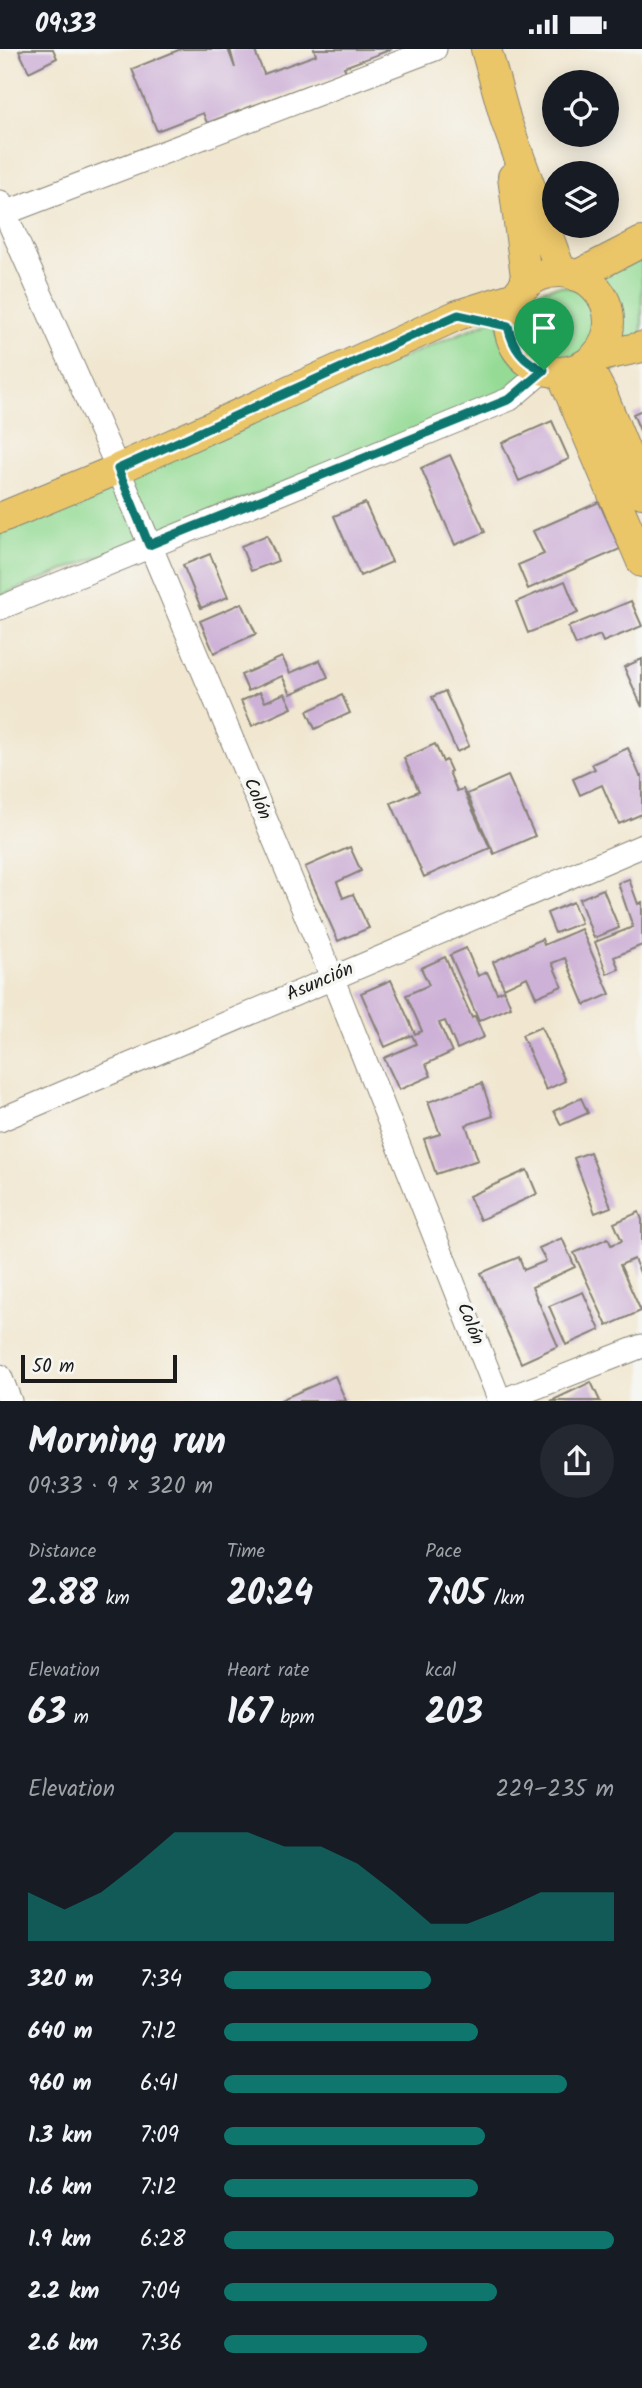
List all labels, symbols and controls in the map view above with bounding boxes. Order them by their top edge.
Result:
text: 09:33 [35,4,96,46]
map controls [542,70,619,238]
button: locate [542,70,619,147]
button: layers [542,161,619,238]
pin [514,298,574,370]
icon: arrive [525,309,563,347]
street label: Colón [235,773,279,825]
street label: Asunción [282,954,358,1010]
street label: Colón [448,1298,492,1350]
scale bar [21,1352,177,1384]
text: 50 m [32,1352,74,1382]
text: Morning run [28,1413,226,1473]
button: share [540,1424,614,1498]
text: 09:33 · 9 × 320 m [28,1469,213,1505]
text: Distance [28,1537,96,1567]
text: Time [227,1537,265,1567]
text: Pace [425,1537,462,1567]
text: 2.88 [28,1567,98,1623]
text: 20:24 [227,1567,313,1623]
text: 7:05 [425,1567,486,1623]
text: km [98,1584,130,1614]
text: /km [486,1584,525,1614]
text: Elevation [28,1656,100,1686]
text: Heart rate [227,1656,309,1686]
text: kcal [425,1656,456,1686]
text: 63 [28,1686,66,1742]
text: 167 [227,1686,273,1742]
text: 203 [425,1686,483,1742]
text: m [66,1703,89,1733]
text: bpm [273,1703,315,1733]
text: Elevation [28,1772,115,1808]
text: 229–235 m [496,1772,614,1808]
text: 320 m [28,1962,93,1998]
text: 7:34 [140,1962,182,1998]
text: 640 m [28,2014,93,2050]
text: 7:12 [140,2014,177,2050]
text: 960 m [28,2066,92,2102]
text: 6:41 [140,2066,178,2102]
text: 1.3 km [28,2118,92,2154]
text: 7:09 [140,2118,179,2154]
text: 1.6 km [28,2170,92,2206]
text: 7:12 [140,2170,177,2206]
text: 1.9 km [28,2222,91,2258]
text: 6:28 [140,2222,186,2258]
text: 2.2 km [28,2274,99,2310]
text: 7:04 [140,2274,180,2310]
text: 2.6 km [28,2326,98,2362]
text: 7:36 [140,2326,182,2362]

